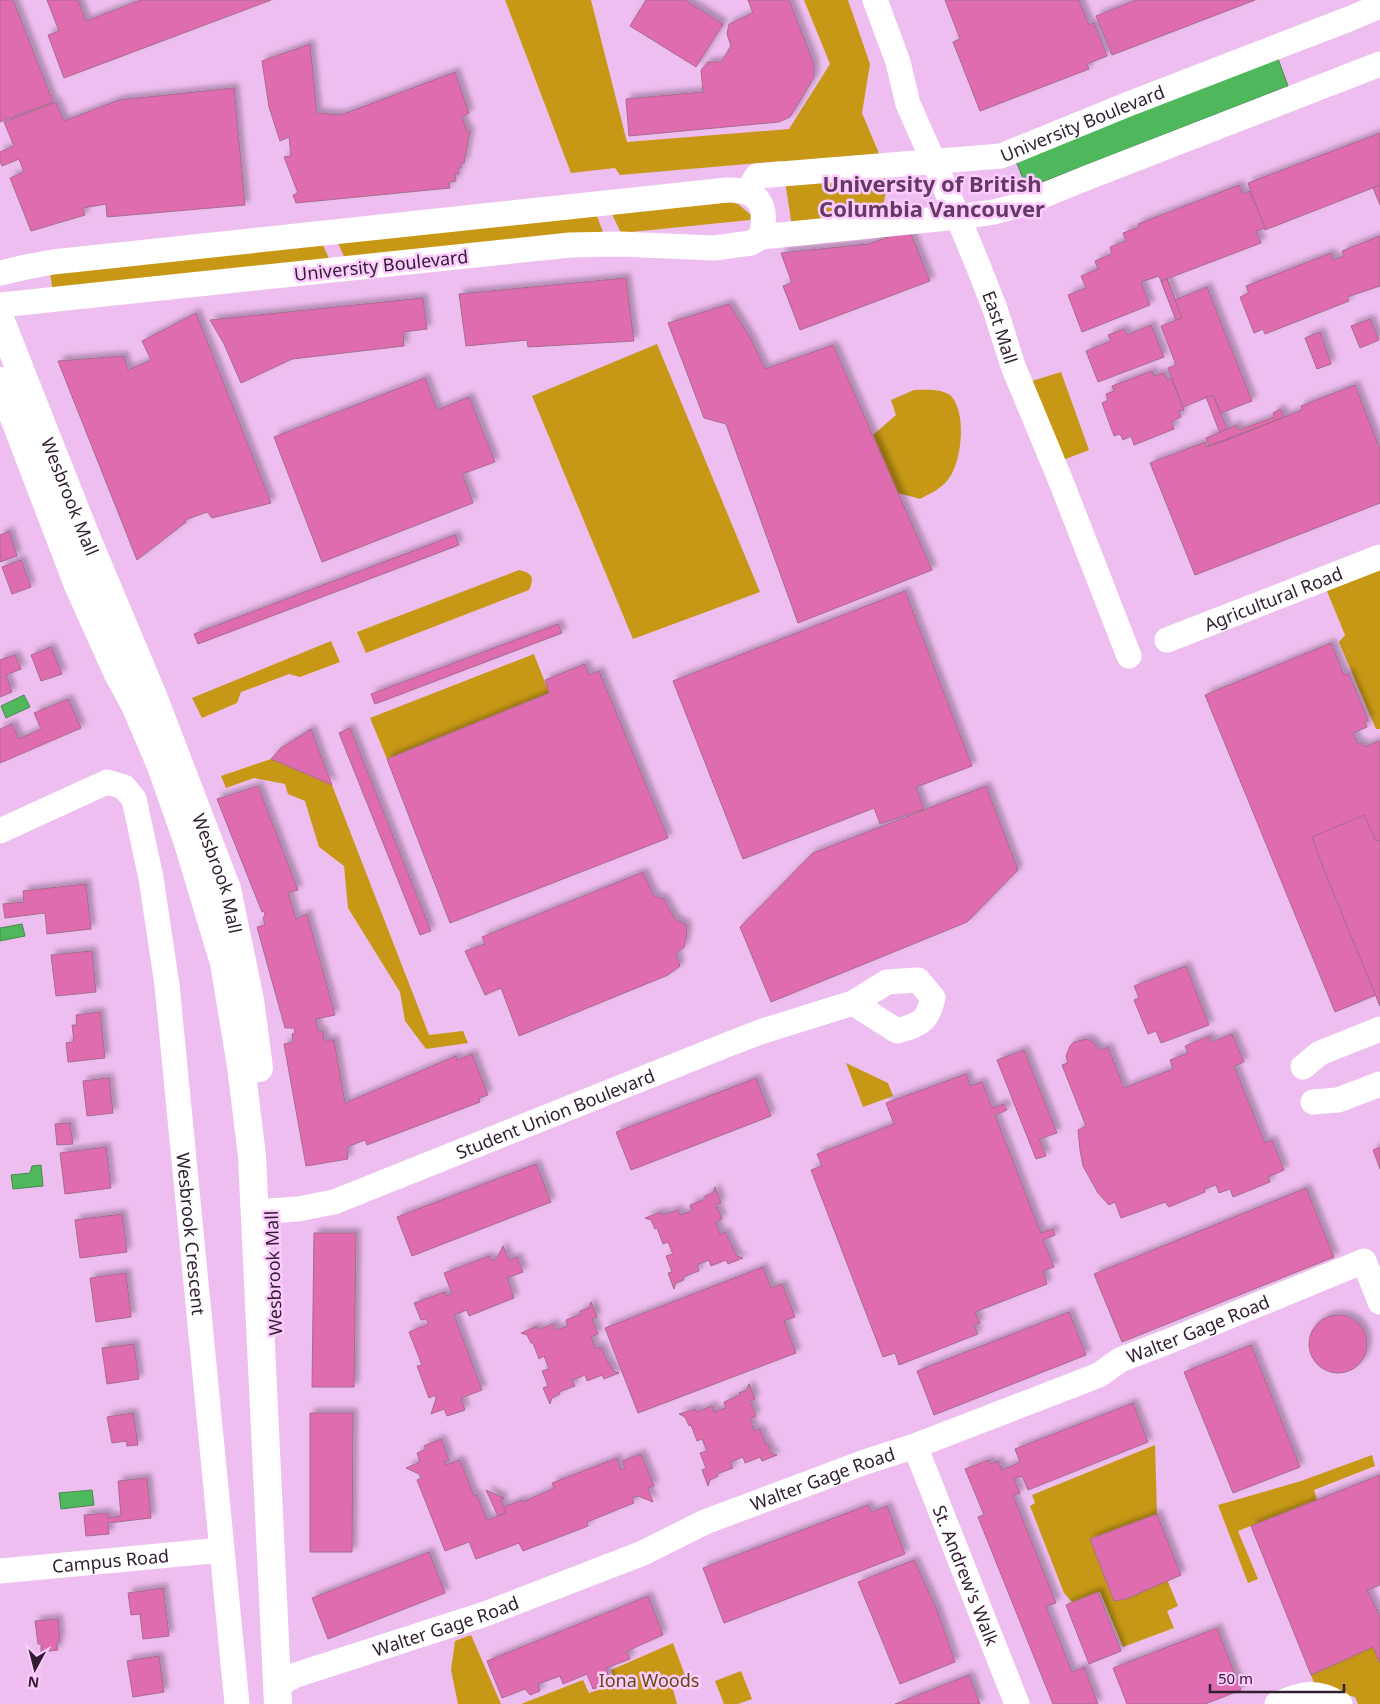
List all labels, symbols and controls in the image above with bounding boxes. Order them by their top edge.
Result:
street label: University Boulevard [997,79,1168,167]
district label: University of British Columbia Vancouver [819,168,1045,223]
street label: University Boulevard [293,244,469,286]
street label: East Mall [977,287,1024,367]
street label: Wesbrook Mall [36,434,105,559]
street label: Agricultural Road [1201,561,1346,636]
street label: Wesbrook Mall [187,810,248,935]
street label: Student Union Boulevard [452,1063,658,1164]
street label: Wesbrook Crescent [171,1151,211,1317]
street label: Wesbrook Mall [259,1210,287,1336]
street label: Walter Gage Road [1123,1289,1273,1368]
street label: Walter Gage Road [747,1441,898,1516]
street label: St. Andrew's Walk [928,1502,1005,1649]
street label: Campus Road [51,1543,170,1578]
street label: Walter Gage Road [370,1590,522,1661]
north arrow [10,1644,60,1694]
scale bar [1210,1662,1344,1694]
park label: Iona Woods [599,1668,699,1692]
text: 50 m [1218,1668,1253,1688]
text: N [27,1672,40,1693]

